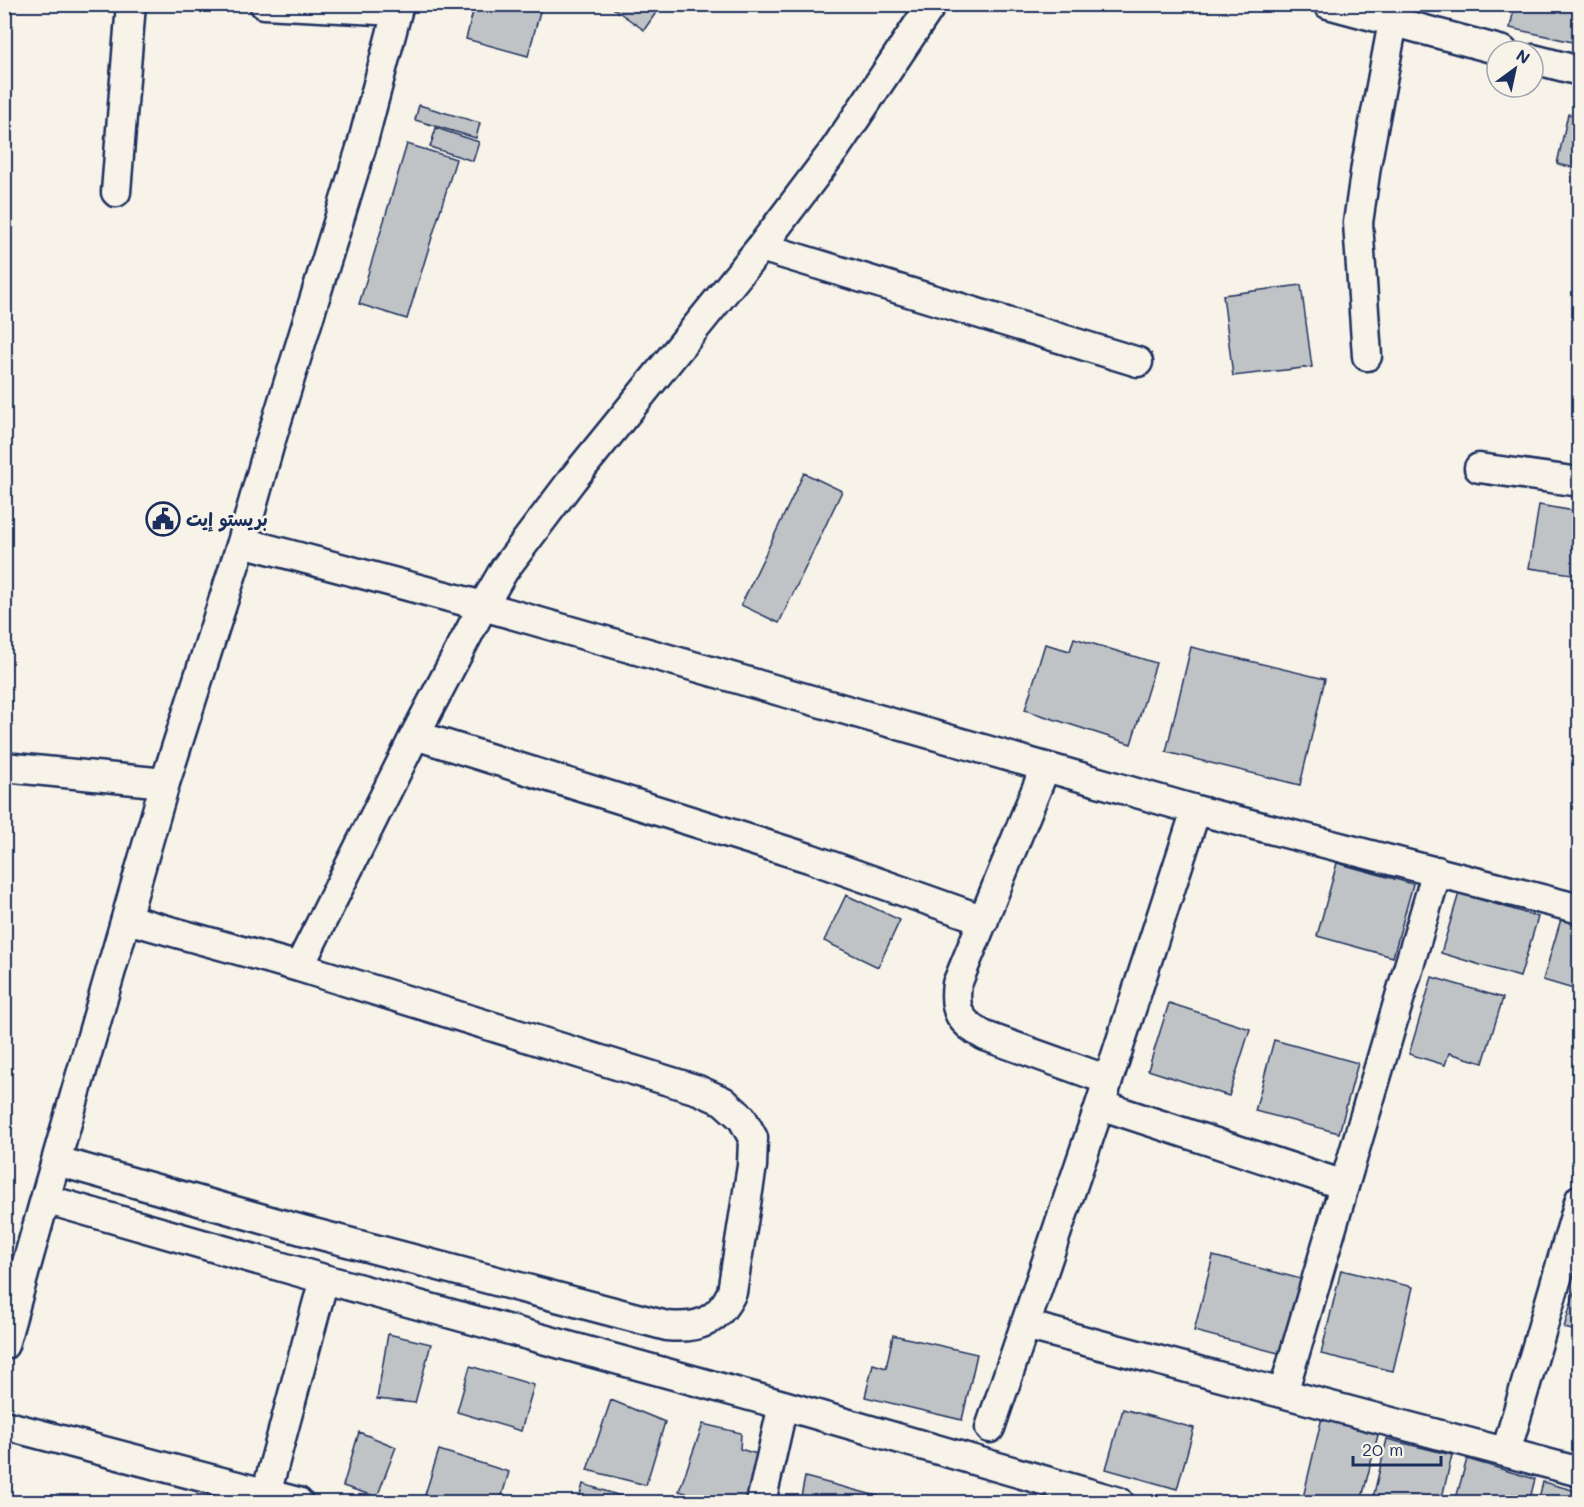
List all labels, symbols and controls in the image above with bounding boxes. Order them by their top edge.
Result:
north arrow [1485,39,1545,99]
text: N [1513,44,1534,68]
public building icon: بريستو إيت [145,501,181,537]
place label: بريستو إيت [186,507,268,532]
scale bar [1353,1429,1442,1467]
text: 20 m [1362,1437,1403,1461]

